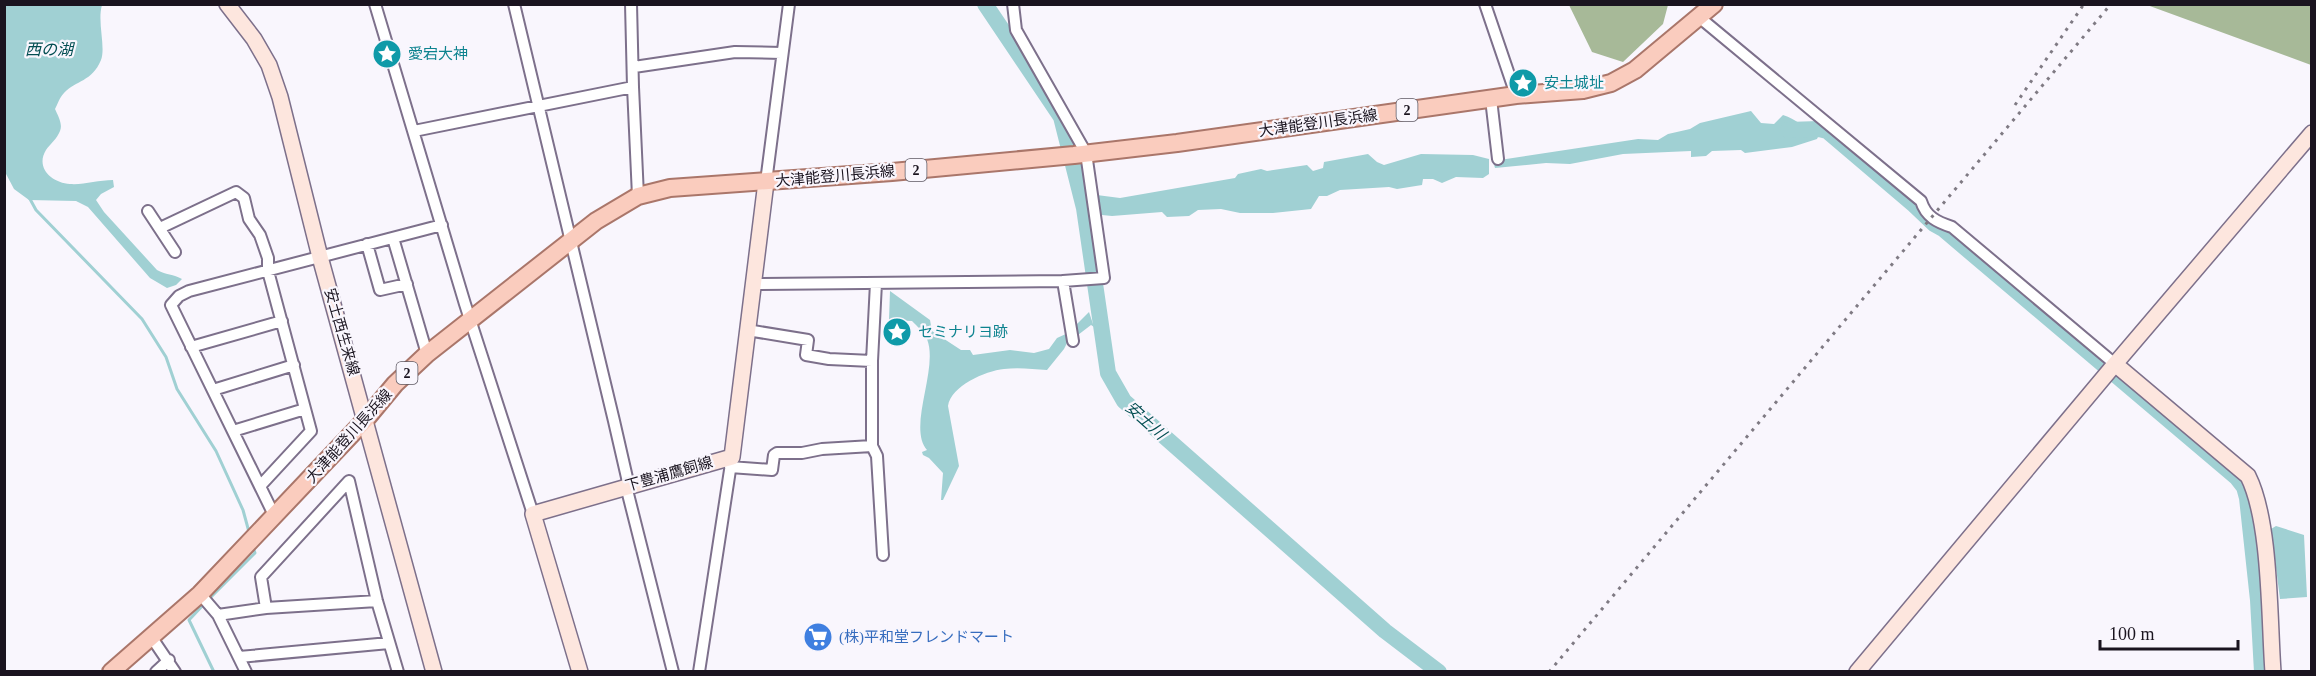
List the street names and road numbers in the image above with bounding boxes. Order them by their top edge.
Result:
road number: 2 [1396,99,1418,121]
street label: 大津能登川長浜線 [1257,106,1379,139]
road number: 2 [906,159,926,181]
street label: 大津能登川長浜線 [774,162,895,189]
street label: 安土西生来線 [322,287,362,377]
road number: 2 [396,362,418,384]
street label: 大津能登川長浜線 [302,385,395,486]
street label: 下豊浦鷹飼線 [623,453,714,494]

